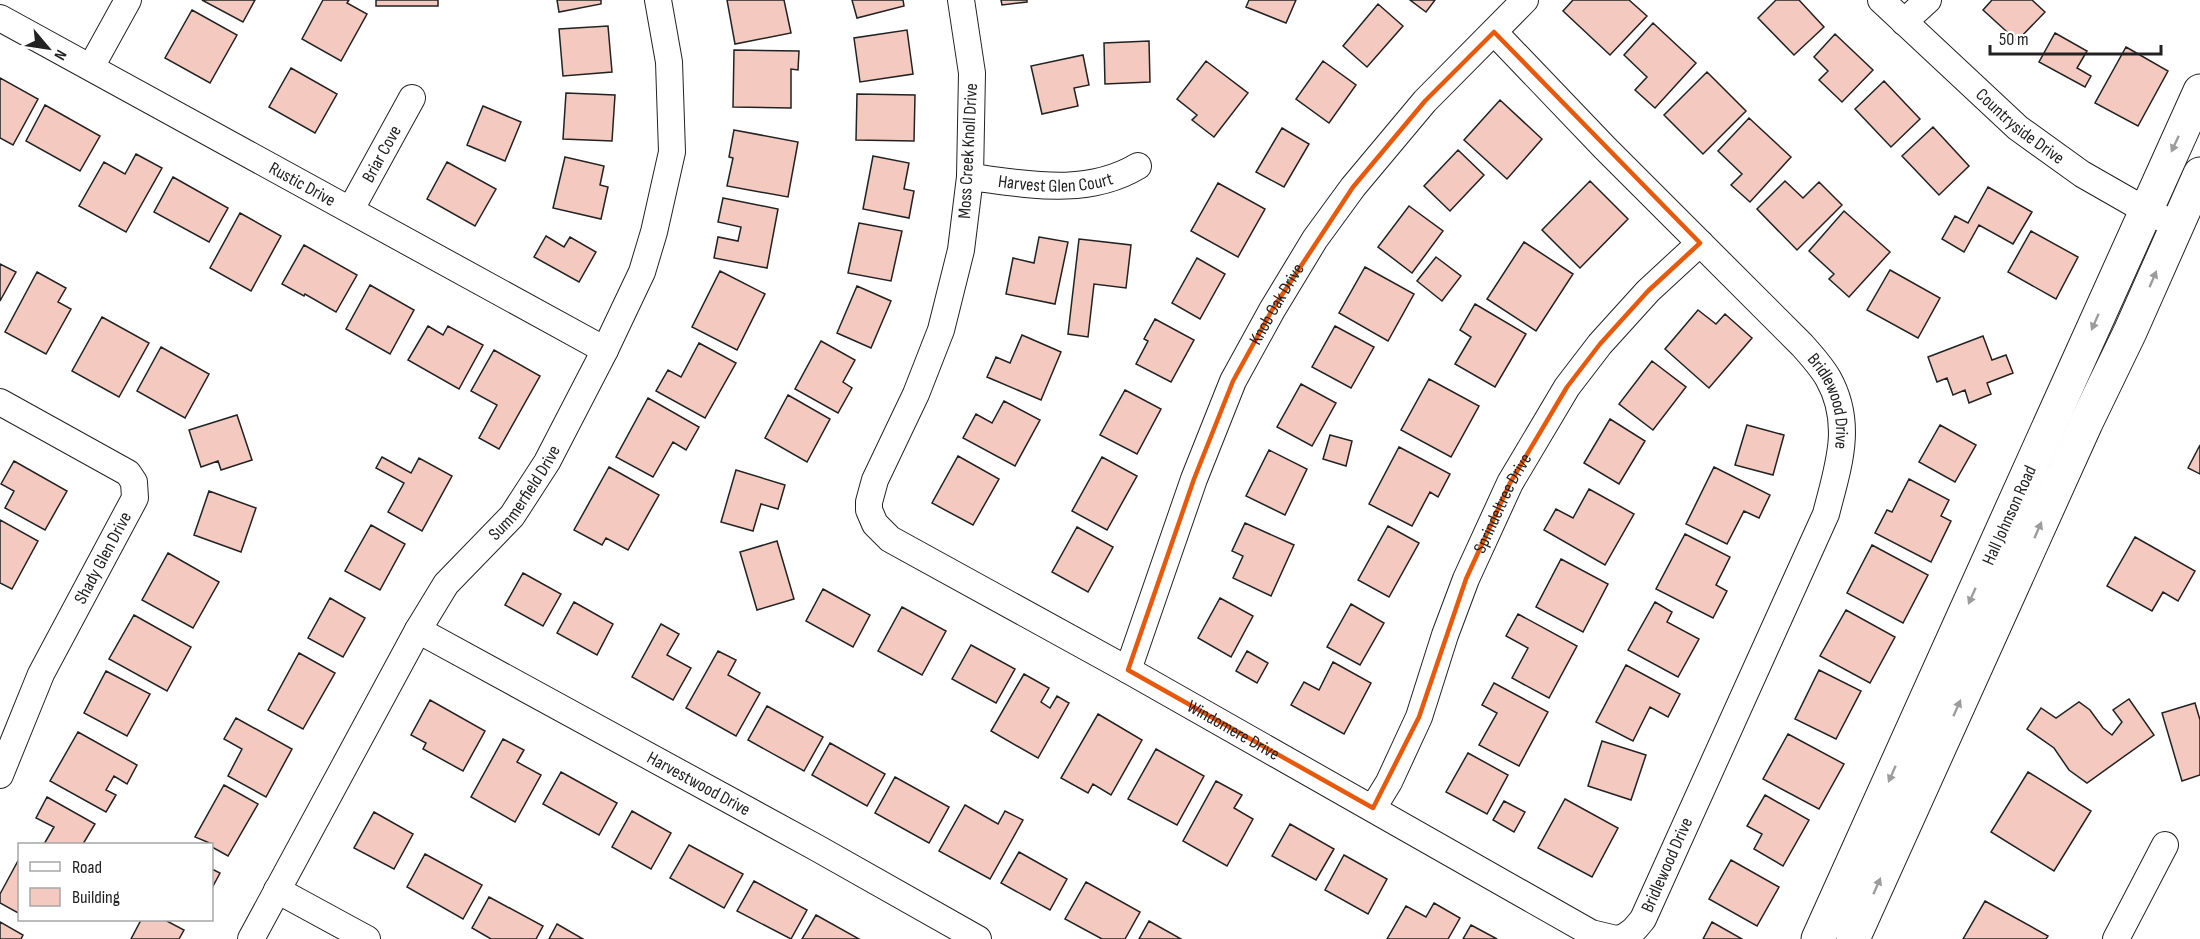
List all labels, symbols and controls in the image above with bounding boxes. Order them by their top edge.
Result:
north arrow [18,18,78,78]
scale bar [1990,18,2161,56]
text: 50 m [1999,29,2029,50]
text: N [49,46,70,63]
street label: Moss Creek Knoll Drive [954,83,982,219]
street label: Countryside Drive [1972,84,2068,168]
street label: Briar Cove [357,122,405,186]
one-way arrow [2171,136,2180,153]
street label: Rustic Drive [266,157,339,211]
street label: Harvest Glen Court [997,168,1116,196]
street label: Knob Oak Drive [1245,259,1308,348]
one-way arrow [2148,269,2158,287]
one-way arrow [2089,313,2099,331]
street label: Bridlewood Drive [1803,349,1853,450]
street label: Summerfield Drive [484,442,564,545]
street label: Sprindeltree Drive [1469,449,1536,556]
street label: Hall Johnson Road [1977,462,2041,568]
street label: Shady Glen Drive [70,508,136,608]
one-way arrow [2033,522,2042,539]
one-way arrow [1967,587,1977,605]
street label: Windomere Drive [1183,695,1283,764]
one-way arrow [1953,699,1963,717]
street label: Harvestwood Drive [644,747,754,820]
one-way arrow [1887,765,1897,783]
street label: Bridlewood Drive [1637,814,1697,916]
legend [18,843,213,921]
text: Road [72,857,102,878]
one-way arrow [1872,876,1882,894]
text: Building [72,887,120,908]

